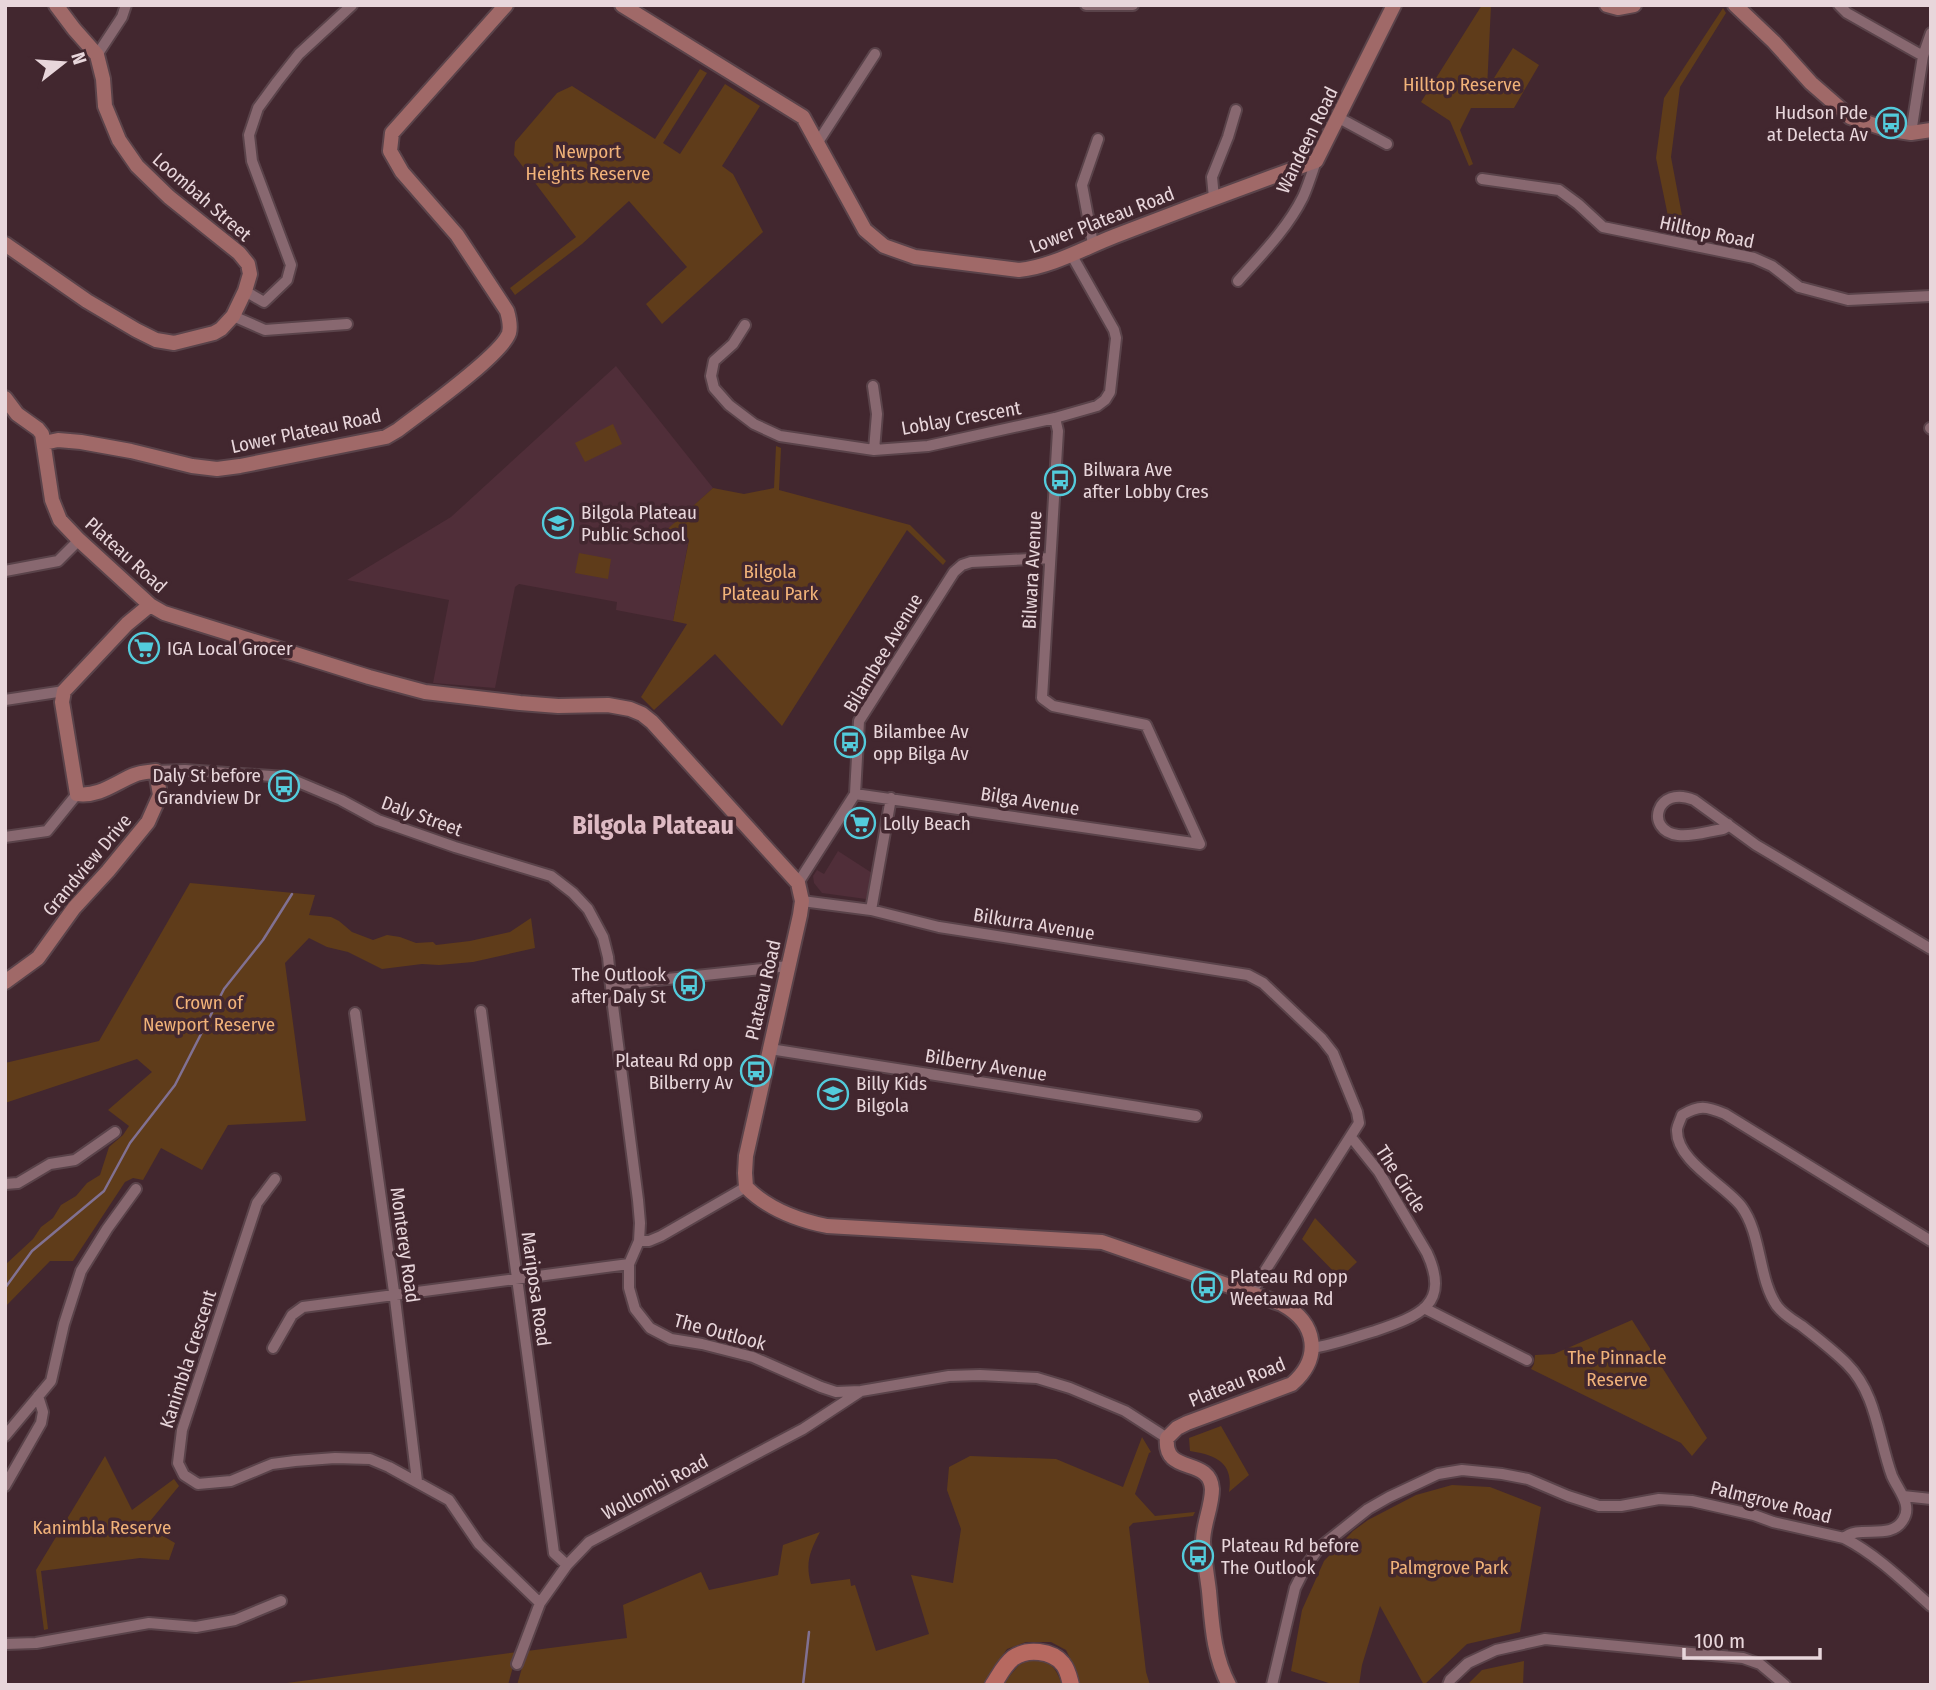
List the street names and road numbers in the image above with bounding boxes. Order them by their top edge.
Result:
street label: Wandeen Road [1271,83,1343,197]
street label: Loombah Street [148,148,257,247]
street label: Lower Plateau Road [1026,182,1178,258]
street label: Hilltop Road [1658,211,1756,253]
street label: Loblay Crescent [899,396,1024,440]
street label: Lower Plateau Road [229,404,383,458]
street label: Bilwara Avenue [1017,510,1047,630]
street label: Plateau Road [80,512,172,598]
street label: Bilambee Avenue [839,589,927,717]
street label: Bilga Avenue [979,782,1081,820]
street label: Daly Street [378,791,466,842]
street label: Grandview Drive [38,809,136,921]
street label: Bilkurra Avenue [972,903,1096,945]
street label: Plateau Road [740,938,786,1042]
street label: Bilberry Avenue [923,1044,1049,1086]
street label: The Circle [1371,1141,1431,1217]
street label: Monterey Road [385,1186,425,1304]
street label: Mariposa Road [517,1230,555,1348]
street label: Kanimbla Crescent [155,1286,221,1431]
street label: The Outlook [671,1309,769,1355]
street label: Plateau Road [1185,1352,1289,1412]
street label: Wollombi Road [598,1449,712,1525]
street label: Palmgrove Road [1708,1476,1834,1528]

